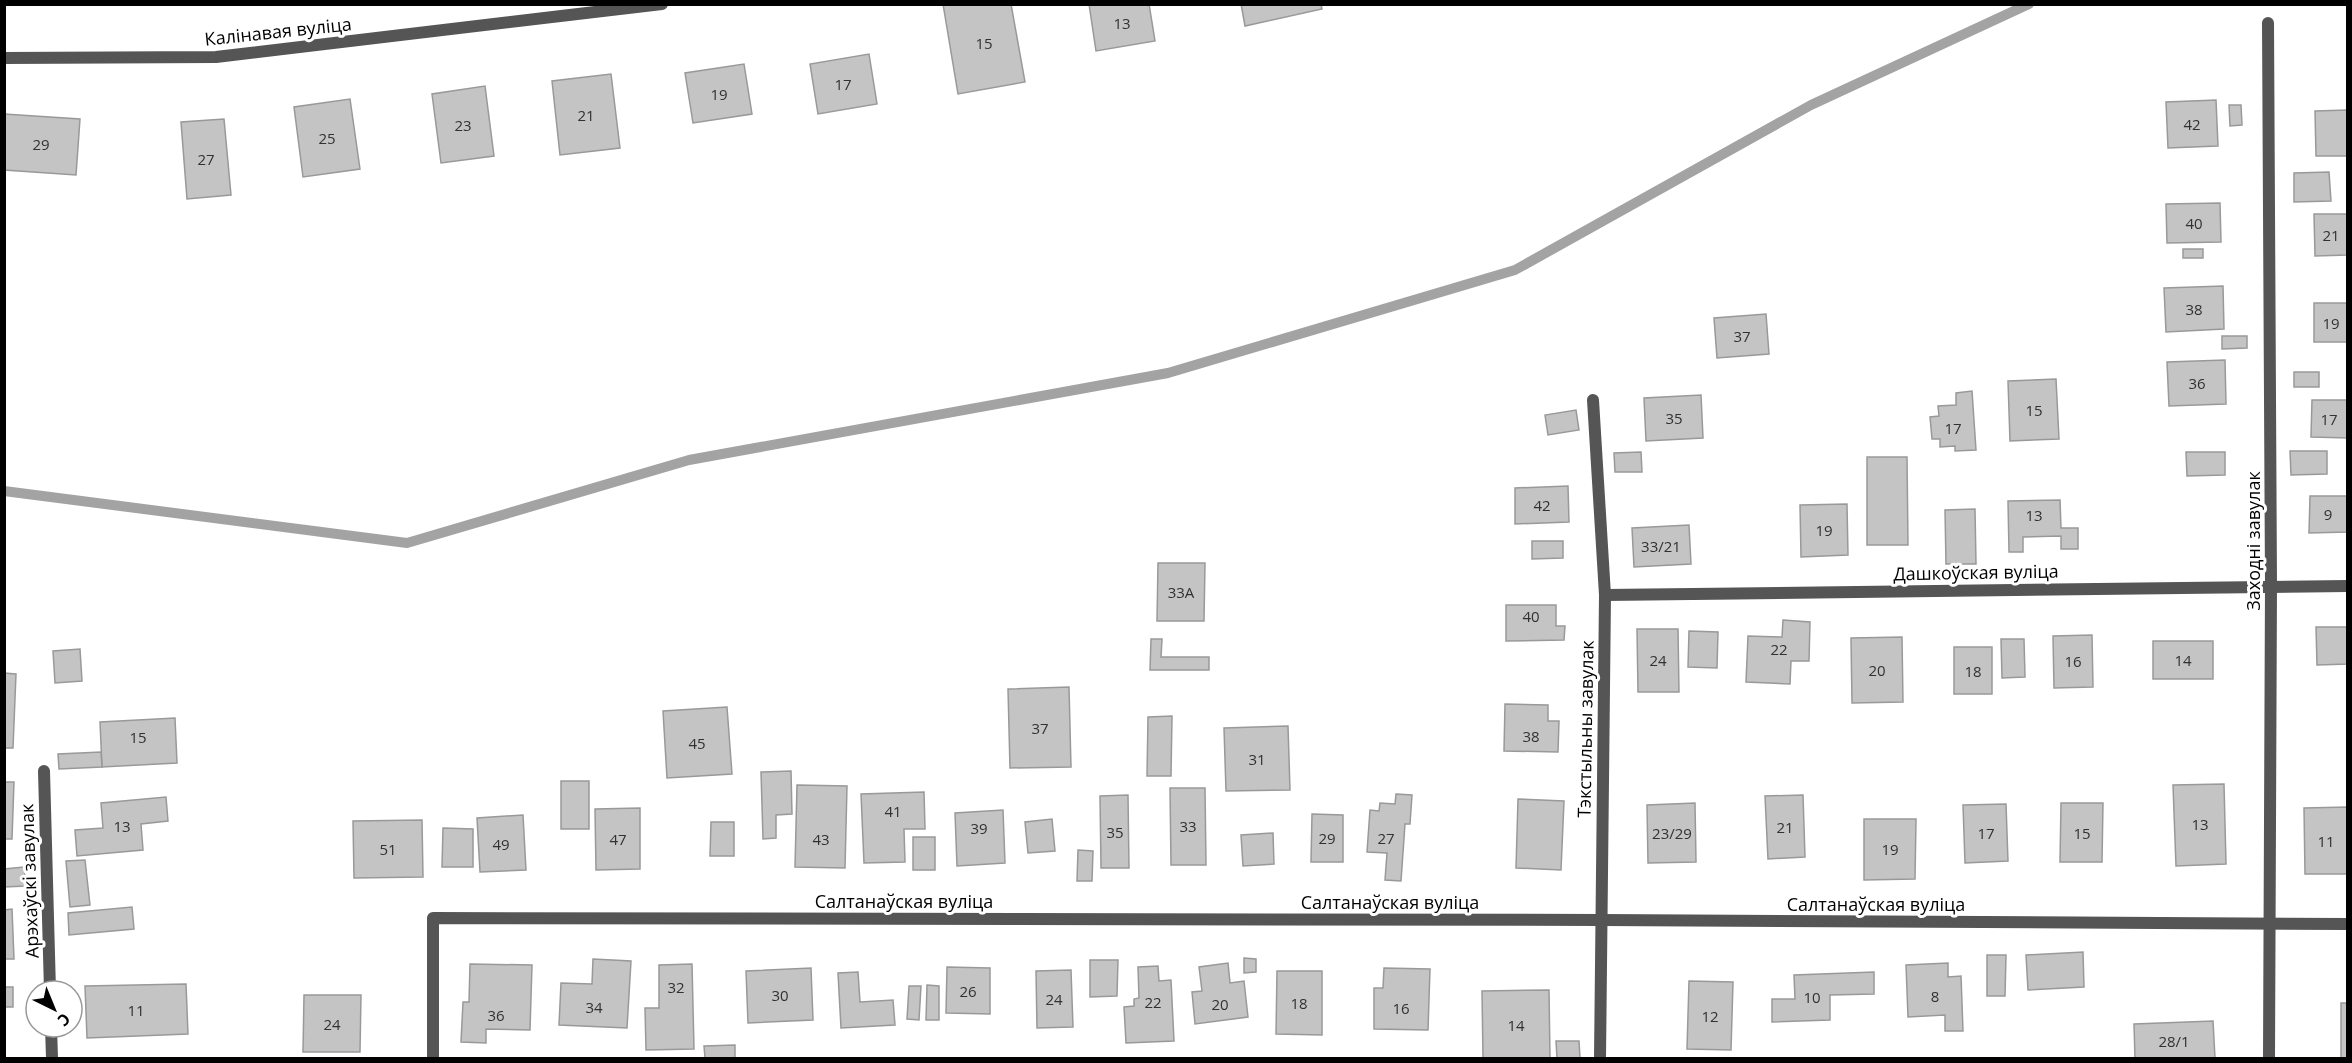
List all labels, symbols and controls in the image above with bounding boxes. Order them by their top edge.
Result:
street label: Калінавая вуліца [203,11,353,51]
house number: 13 [1113,13,1131,33]
house number: 15 [975,33,993,53]
house number: 17 [834,74,852,94]
house number: 19 [710,84,728,104]
house number: 21 [577,105,595,125]
house number: 42 [2183,114,2201,134]
house number: 23 [454,115,472,135]
house number: 25 [318,128,336,148]
house number: 29 [32,134,50,154]
house number: 27 [197,149,215,169]
house number: 40 [2185,213,2203,233]
house number: 21 [2322,225,2340,245]
house number: 38 [2185,299,2203,319]
house number: 19 [2322,313,2340,333]
house number: 37 [1733,326,1751,346]
house number: 36 [2188,373,2206,393]
house number: 15 [2025,400,2043,420]
house number: 35 [1665,408,1683,428]
house number: 17 [2320,409,2338,429]
house number: 17 [1944,418,1962,438]
street label: Заходні завулак [2241,471,2265,611]
house number: 42 [1533,495,1551,515]
house number: 9 [2324,504,2332,524]
house number: 13 [2025,505,2043,525]
house number: 19 [1815,520,1833,540]
house number: 33/21 [1641,536,1681,556]
street label: Дашкоўская вуліца [1893,559,2059,585]
house number: 33А [1168,582,1195,602]
house number: 40 [1522,606,1540,626]
street label: Тэкстыльны завулак [1571,639,1599,818]
house number: 22 [1770,639,1788,659]
house number: 24 [1649,650,1667,670]
house number: 14 [2174,650,2192,670]
house number: 16 [2064,651,2082,671]
house number: 20 [1868,660,1886,680]
house number: 18 [1964,661,1982,681]
house number: 37 [1031,718,1049,738]
house number: 38 [1522,726,1540,746]
house number: 15 [129,727,147,747]
house number: 45 [688,733,706,753]
house number: 31 [1248,749,1266,769]
house number: 41 [884,801,902,821]
street label: Арэхаўскі завулак [14,803,44,959]
house number: 13 [2191,814,2209,834]
house number: 13 [113,816,131,836]
house number: 33 [1179,816,1197,836]
house number: 21 [1776,817,1794,837]
house number: 39 [970,818,988,838]
house number: 35 [1106,822,1124,842]
house number: 23/29 [1652,823,1692,843]
house number: 17 [1977,823,1995,843]
house number: 15 [2073,823,2091,843]
house number: 29 [1318,828,1336,848]
house number: 27 [1377,828,1395,848]
house number: 47 [609,829,627,849]
house number: 43 [812,829,830,849]
house number: 11 [2317,831,2335,851]
house number: 49 [492,834,510,854]
house number: 51 [379,839,397,859]
house number: 19 [1881,839,1899,859]
street label: Салтанаўская вуліца [815,889,993,913]
street label: Салтанаўская вуліца [1301,890,1479,914]
street label: Салтанаўская вуліца [1787,892,1965,916]
house number: 32 [667,977,685,997]
north arrow [24,979,84,1039]
house number: 26 [959,981,977,1001]
house number: 30 [771,985,789,1005]
house number: 8 [1931,986,1939,1006]
house number: 10 [1803,987,1821,1007]
house number: 24 [1045,989,1063,1009]
house number: 22 [1144,992,1162,1012]
house number: 18 [1290,993,1308,1013]
house number: 20 [1211,994,1229,1014]
house number: 34 [585,997,603,1017]
house number: 16 [1392,998,1410,1018]
house number: 11 [127,1000,145,1020]
house number: 36 [487,1005,505,1025]
house number: 12 [1701,1006,1719,1026]
text: С [53,1008,75,1031]
house number: 24 [323,1014,341,1034]
house number: 14 [1507,1015,1525,1035]
house number: 28/1 [2158,1031,2190,1051]

